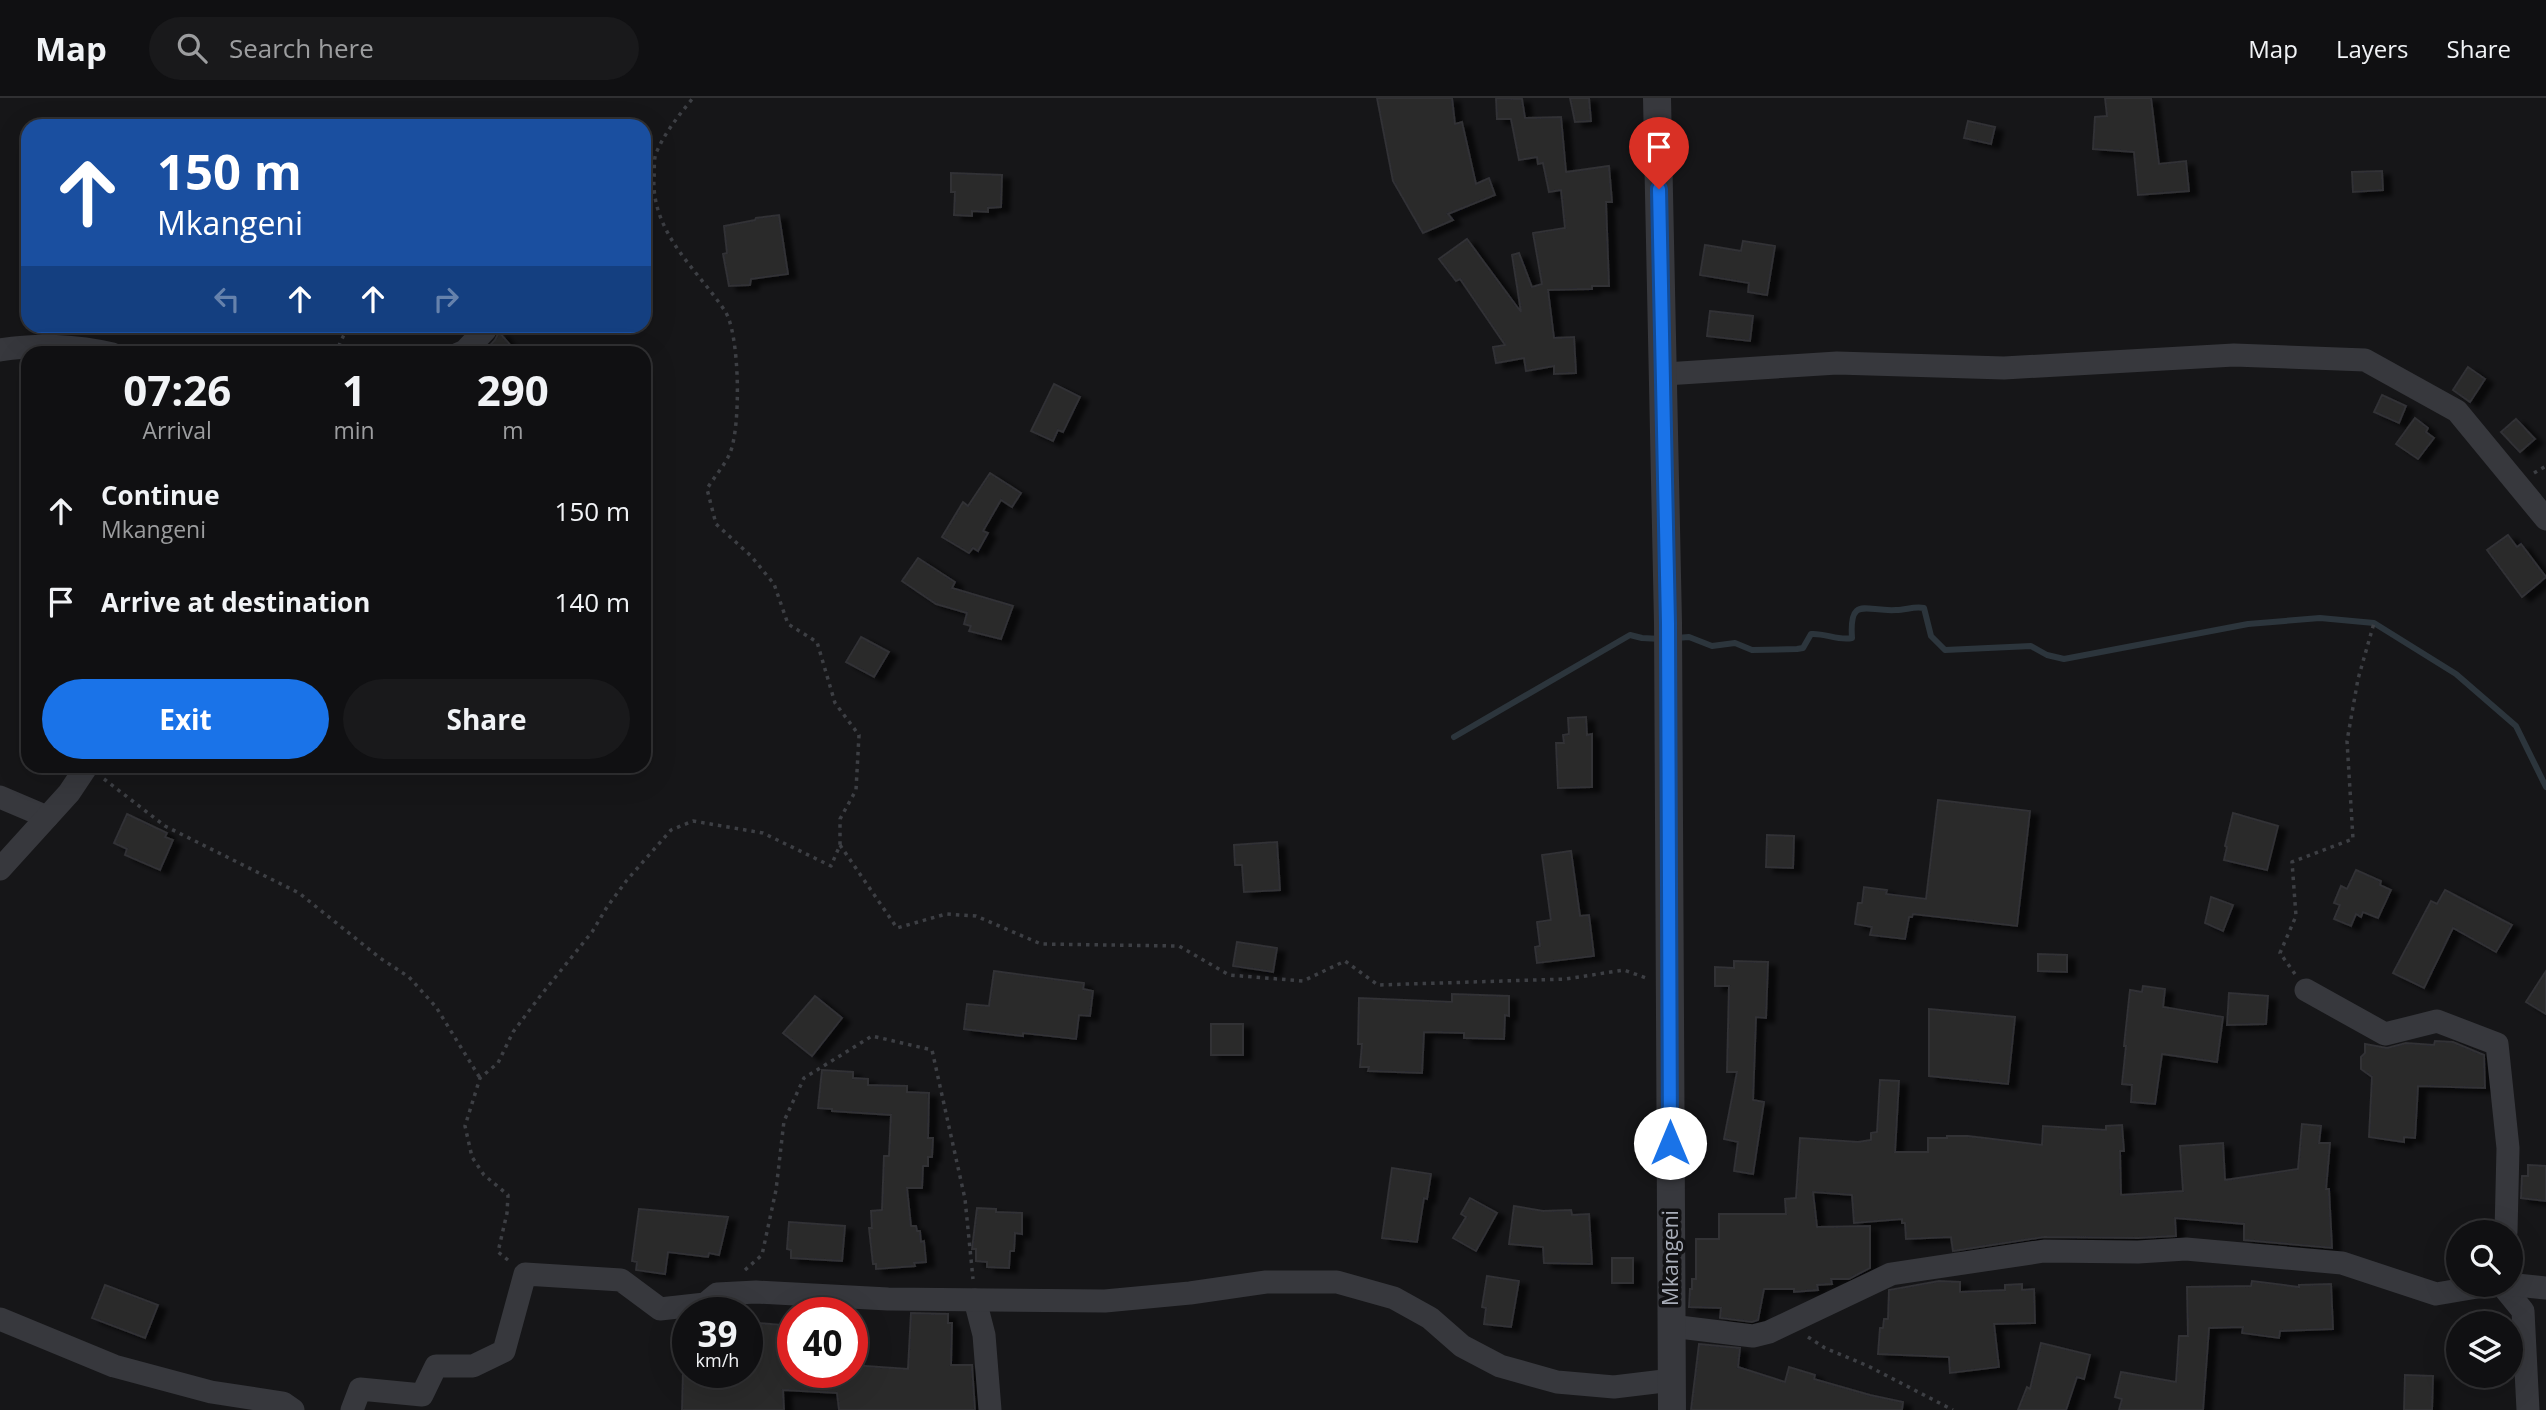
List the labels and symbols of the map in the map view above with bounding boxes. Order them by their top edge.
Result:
pin [1629,117,1689,189]
position arrow [1633,1106,1707,1180]
street label: Mkangeni [1656,1210,1684,1306]
speed limit sign: 40 [777,1297,868,1388]

